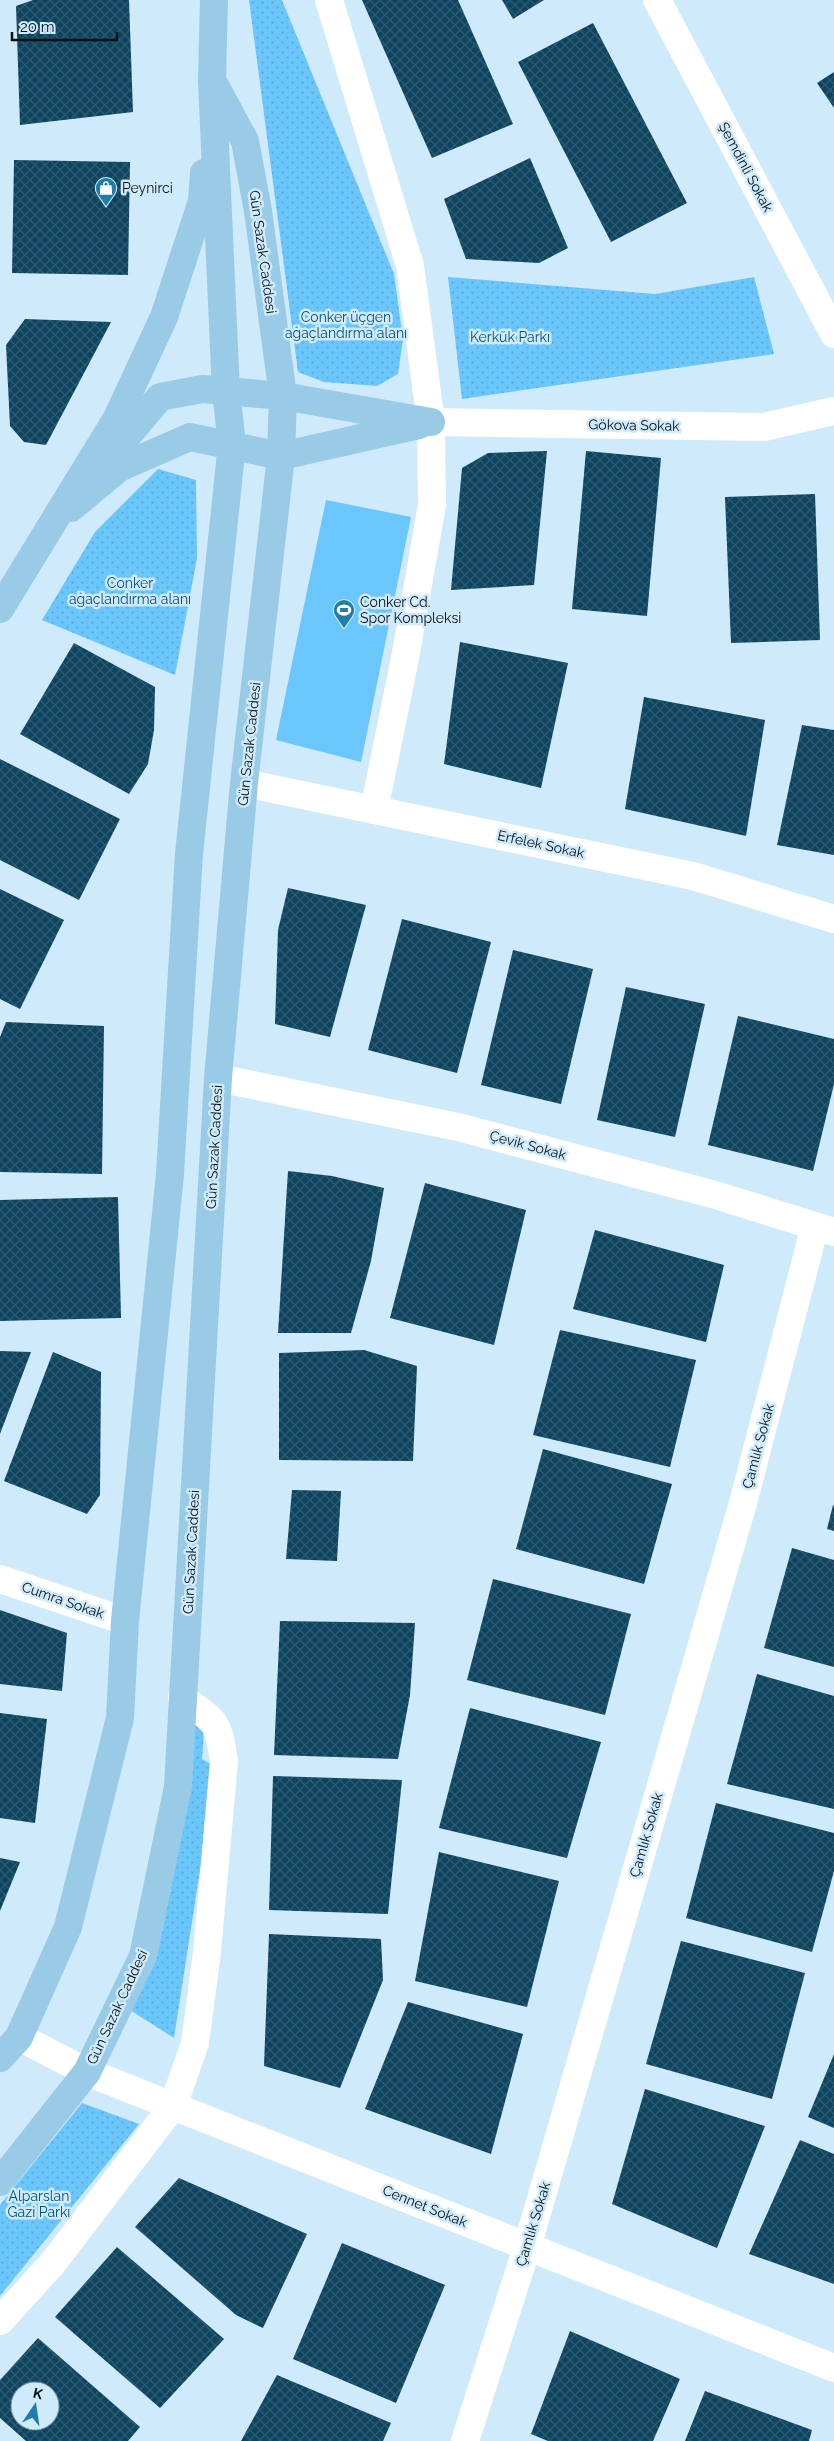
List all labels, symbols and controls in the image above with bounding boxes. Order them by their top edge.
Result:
scale bar [12,10,118,42]
text: 20 m [20,18,55,36]
street label: Şemdinli Sokak [716,119,777,215]
shop icon: Peynirci [94,176,118,207]
place label: Peynirci [122,180,173,196]
street label: Gün Sazak Caddesi [246,189,280,315]
park label: Conker üçgen ağaçlandırma alanı [285,309,407,341]
park label: Kerkük Parkı [470,329,550,345]
street label: Gökova Sokak [588,416,680,434]
park label: Conker ağaçlandırma alanı [69,575,191,607]
place label: Conker Cd. Spor Kompleksi [360,594,461,626]
sports icon: Conker Cd. Spor Kompleksi [332,598,356,629]
street label: Gün Sazak Caddesi [235,681,263,807]
street label: Erfelek Sokak [496,827,586,861]
street label: Gün Sazak Caddesi [203,1084,225,1210]
street label: Çevik Sokak [488,1127,568,1163]
street label: Çamlık Sokak [739,1401,777,1490]
street label: Gün Sazak Caddesi [180,1489,202,1615]
street label: Cumra Sokak [20,1578,107,1622]
street label: Çamlık Sokak [626,1790,666,1879]
street label: Gün Sazak Caddesi [83,1947,151,2067]
street label: Çamlık Sokak [513,2179,554,2268]
street label: Cennet Sokak [380,2182,470,2230]
park label: Alparslan Gazi Parkı [8,2188,70,2220]
north arrow [10,2381,60,2431]
text: K [32,2384,45,2402]

